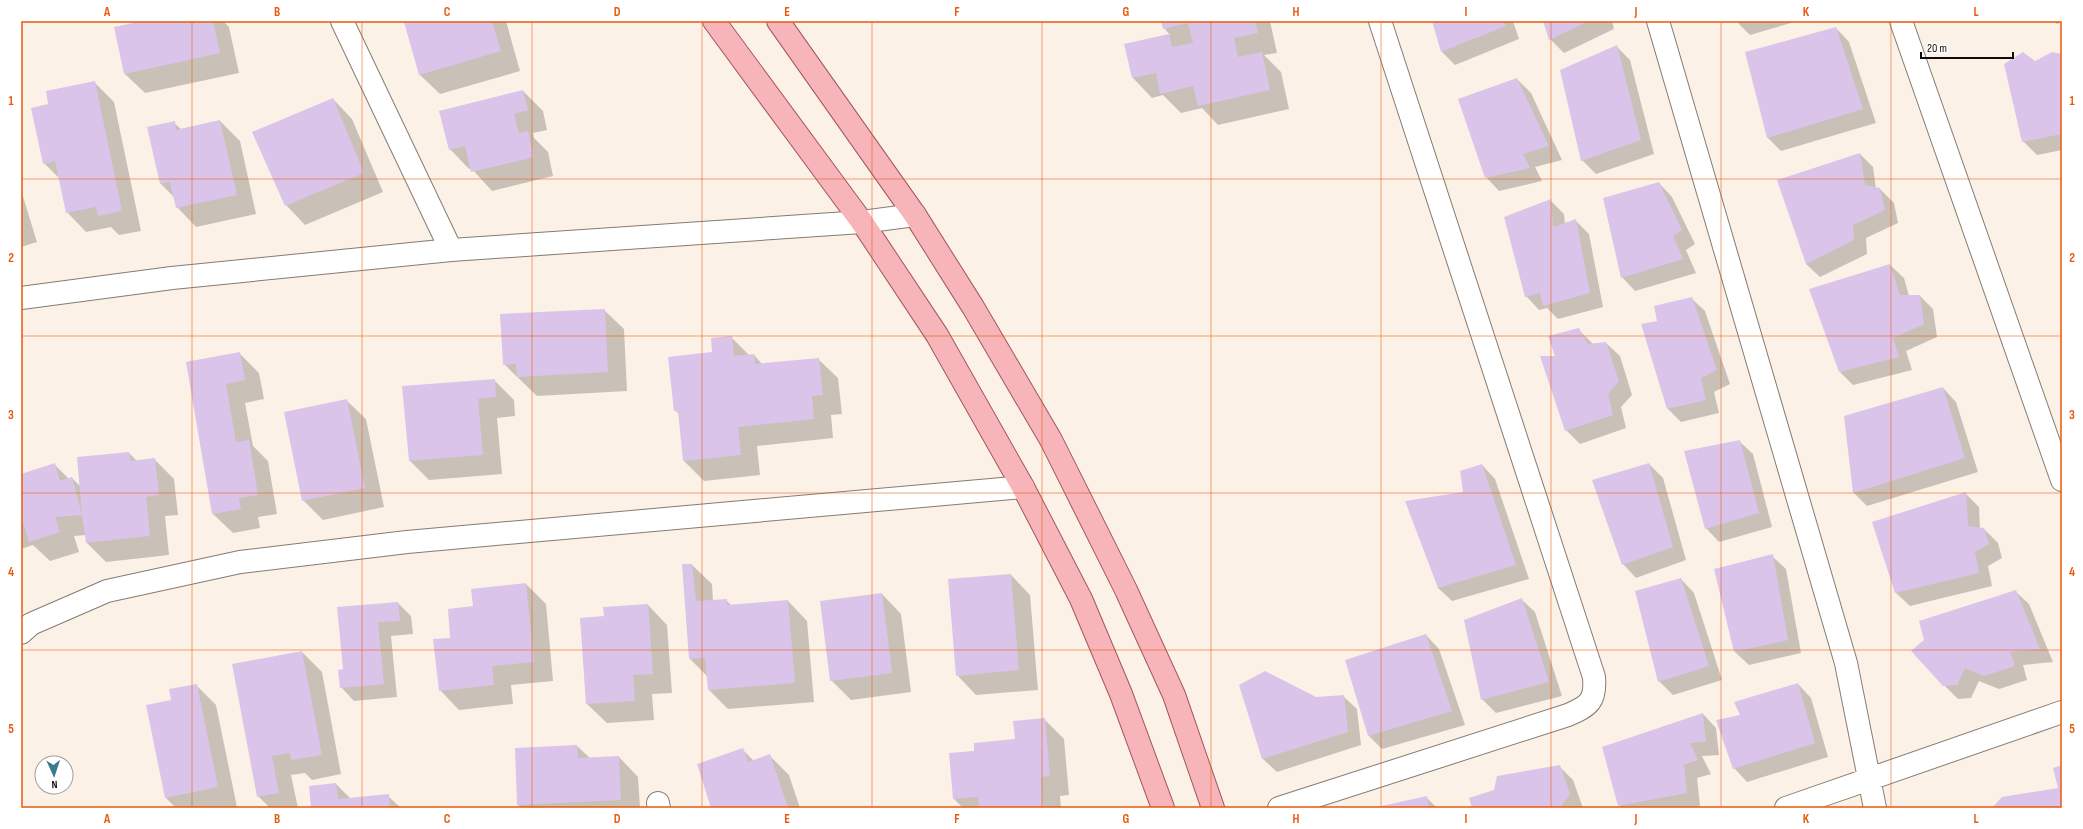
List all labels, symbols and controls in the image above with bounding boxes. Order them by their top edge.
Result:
text: A [103,4,111,20]
text: B [274,4,280,20]
text: C [444,4,451,20]
text: D [614,4,621,20]
text: E [784,4,790,20]
text: F [954,4,960,20]
text: G [1123,4,1130,20]
text: H [1293,4,1300,20]
text: I [1465,4,1468,20]
text: J [1634,4,1638,20]
text: K [1803,4,1810,20]
text: L [1973,4,1979,20]
scale bar [1921,34,2013,60]
text: 20 m [1927,41,1947,56]
text: 1 [8,93,14,109]
text: 1 [2069,93,2075,109]
text: 2 [8,250,14,266]
text: 2 [2069,250,2075,266]
text: 3 [8,407,14,423]
text: 3 [2069,407,2075,423]
text: 4 [8,564,14,580]
text: 4 [2069,564,2075,580]
text: 5 [8,721,14,737]
text: 5 [2069,721,2075,737]
north arrow [34,755,74,795]
text: N [51,778,58,791]
text: A [103,811,111,827]
text: B [274,811,280,827]
text: C [444,811,451,827]
text: D [614,811,621,827]
text: E [784,811,790,827]
text: F [954,811,960,827]
text: G [1123,811,1130,827]
text: H [1293,811,1300,827]
text: I [1465,811,1468,827]
text: J [1634,811,1638,827]
text: K [1803,811,1810,827]
text: L [1973,811,1979,827]

